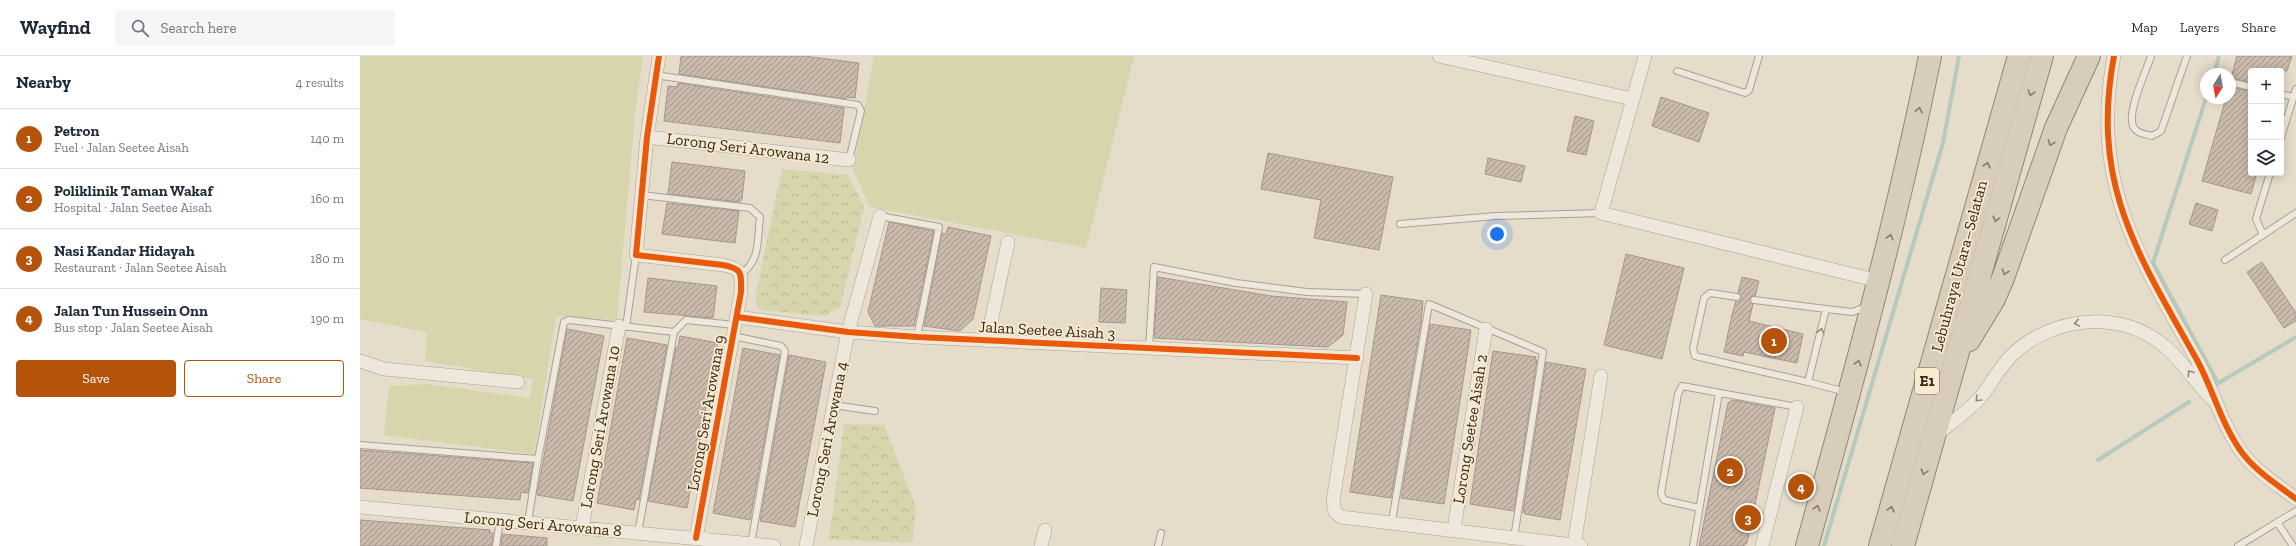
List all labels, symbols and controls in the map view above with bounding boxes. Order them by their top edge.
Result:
search box [115,10,395,46]
text: Wayfind [20,16,91,39]
icon: search [129,17,151,39]
text: Search here [161,19,237,37]
text: Map [2131,19,2158,36]
text: Layers [2180,19,2219,36]
text: Share [2241,19,2276,36]
north arrow [2200,68,2236,104]
map controls [2248,68,2284,176]
button: + [2248,68,2284,104]
text: Nearby [16,72,71,92]
text: 4 results [296,75,344,90]
one-way arrow [2027,90,2036,97]
button: − [2248,104,2284,140]
one-way arrow [1915,107,1923,114]
text: Petron [54,122,99,140]
street label: Lorong Seri Arowana 12 [666,129,830,167]
text: 1 [26,131,32,146]
text: 140 m [310,131,344,146]
text: Fuel · Jalan Seetee Aisah [54,140,189,155]
one-way arrow [2047,140,2055,147]
button: layers [2248,140,2284,176]
one-way arrow [1982,162,1991,169]
street label: Lebuhraya Utara–Selatan [1927,178,1991,354]
text: Poliklinik Taman Wakaf [54,182,213,200]
text: 2 [26,191,32,206]
text: 160 m [310,191,344,206]
text: Hospital · Jalan Seetee Aisah [54,200,212,215]
one-way arrow [1992,215,2001,222]
your location [1487,224,1507,244]
one-way arrow [1885,234,1894,241]
text: Nasi Kandar Hidayah [54,242,195,260]
text: 3 [26,251,32,266]
text: 180 m [310,251,344,266]
text: Restaurant · Jalan Seetee Aisah [54,260,227,275]
one-way arrow [2002,269,2010,276]
text: Jalan Tun Hussein Onn [54,302,208,320]
text: 4 [25,311,33,326]
text: 190 m [310,311,344,326]
street label: Jalan Seetee Aisah 3 [978,317,1116,343]
one-way arrow [2074,318,2080,327]
text: Bus stop · Jalan Seetee Aisah [54,320,213,335]
pin: 1 [1761,326,1787,356]
one-way arrow [1816,328,1824,334]
street label: Lorong Seri Arowana 9 [683,334,729,492]
street label: Lorong Seri Arowana 10 [576,344,624,510]
street label: Lorong Seetee Aisah 2 [1449,353,1491,505]
street label: Lorong Seri Arowana 4 [803,359,851,518]
button: Save [16,360,176,397]
button: Share [184,360,344,397]
one-way arrow [1853,360,1861,366]
road number: E1 [1915,368,1939,394]
one-way arrow [2188,370,2195,377]
one-way arrow [1975,394,1983,402]
pin: 2 [1717,456,1743,486]
one-way arrow [1920,469,1929,476]
pin: 4 [1788,472,1814,502]
pin: 3 [1735,503,1761,533]
one-way arrow [1812,505,1821,512]
one-way arrow [1886,505,1895,512]
street label: Lorong Seri Arowana 8 [463,508,623,540]

